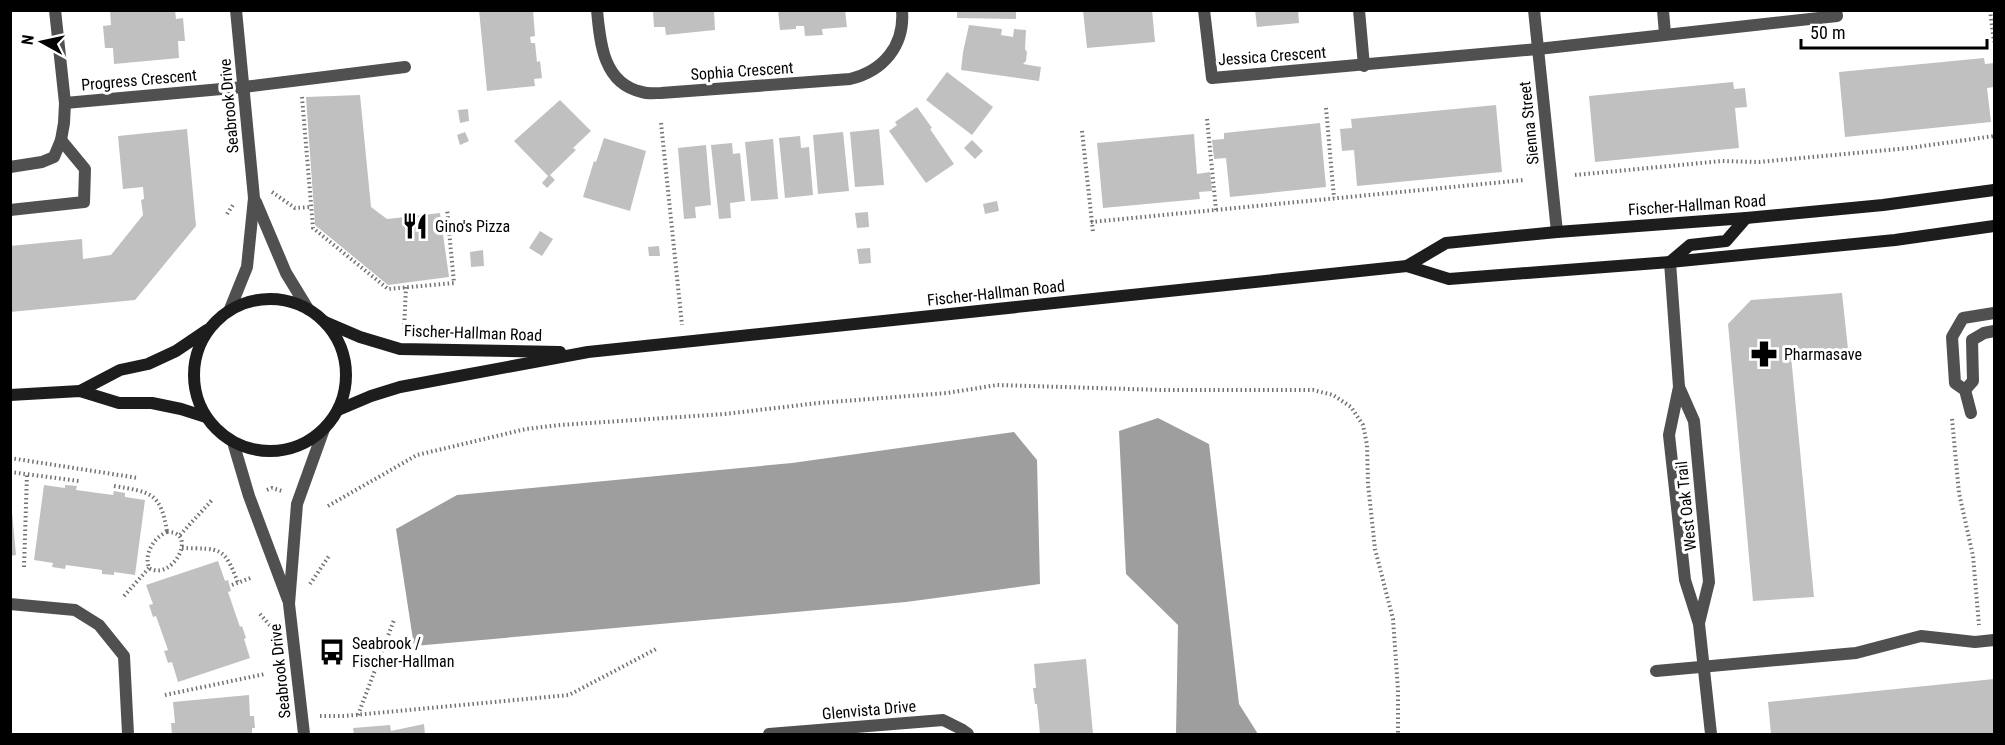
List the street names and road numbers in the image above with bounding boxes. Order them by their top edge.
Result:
street label: Jessica Crescent [1217,43,1327,69]
street label: Seabrook Drive [215,58,243,154]
street label: Sophia Crescent [690,58,794,84]
street label: Progress Crescent [80,65,198,95]
street label: Sienna Street [1515,80,1543,166]
street label: Fischer-Hallman Road [1627,191,1767,219]
street label: Fischer-Hallman Road [926,276,1066,310]
street label: Fischer-Hallman Road [404,321,542,345]
street label: West Oak Trail [1672,460,1700,552]
street label: Seabrook Drive [266,623,294,719]
street label: Glenvista Drive [821,696,917,724]

